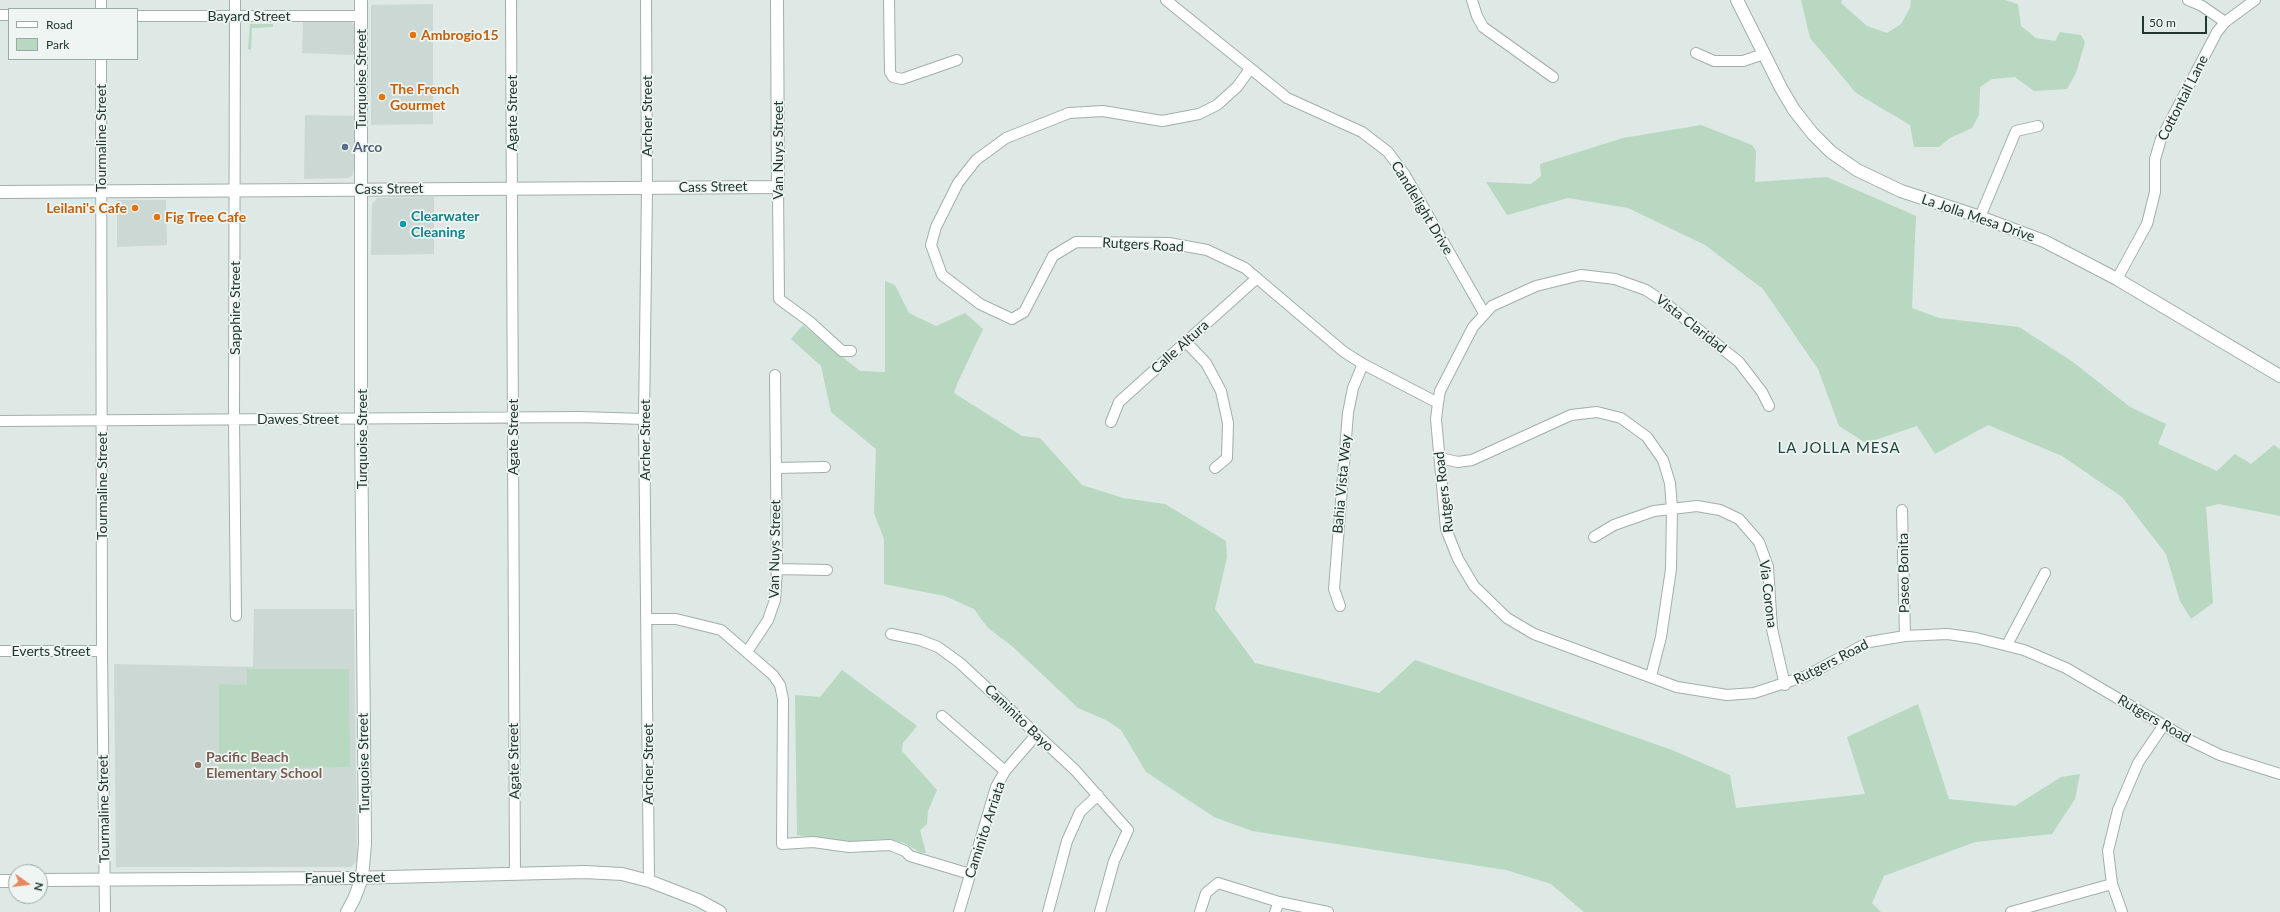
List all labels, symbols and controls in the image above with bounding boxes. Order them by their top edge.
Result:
legend [8,8,138,60]
street label: Bayard Street [208,8,290,24]
scale bar [2144,8,2209,34]
text: 50 m [2149,15,2176,30]
text: Road [46,17,73,32]
place label: Ambrogio15 [421,27,499,43]
street label: Turquoise Street [353,29,369,129]
marker: Ambrogio15 [408,30,418,40]
text: Park [46,37,69,52]
street label: Cottontail Lane [2154,52,2212,144]
street label: Agate Street [504,75,520,151]
street label: Archer Street [639,75,655,157]
place label: The French Gourmet [390,81,459,114]
street label: Tourmaline Street [93,84,109,192]
marker: The French Gourmet [377,92,387,102]
street label: Van Nuys Street [770,101,786,199]
place label: Arco [353,139,382,155]
marker: Arco [340,142,350,152]
street label: Candlelight Drive [1387,158,1457,258]
street label: Cass Street [678,178,748,196]
street label: Cass Street [354,180,424,198]
street label: La Jolla Mesa Drive [1919,191,2037,245]
place label: Leilani's Cafe [46,200,127,216]
marker: Leilani's Cafe [130,203,140,213]
place label: Clearwater Cleaning [411,208,480,240]
place label: Fig Tree Cafe [165,209,246,225]
marker: Fig Tree Cafe [152,212,162,222]
marker: Clearwater Cleaning [398,219,408,229]
street label: Rutgers Road [1102,234,1184,256]
street label: Sapphire Street [227,261,243,355]
street label: Vista Claridad [1652,291,1730,357]
street label: Calle Altura [1148,317,1212,377]
street label: Turquoise Street [354,389,370,489]
street label: Agate Street [505,399,521,475]
street label: Archer Street [637,399,653,481]
street label: Dawes Street [257,411,339,427]
street label: Tourmaline Street [94,432,110,540]
street label: Bahia Vista Way [1329,434,1355,534]
district label: LA JOLLA MESA [1777,439,1901,457]
street label: Rutgers Road [1431,450,1457,534]
street label: Van Nuys Street [766,499,784,599]
street label: Paseo Bonita [1895,533,1913,613]
street label: Via Corona [1756,559,1780,629]
street label: Rutgers Road [1791,636,1871,688]
street label: Everts Street [12,643,90,659]
street label: Caminito Bayo [981,681,1057,755]
street label: Rutgers Road [2114,691,2194,747]
street label: Turquoise Street [355,713,373,813]
street label: Agate Street [505,723,523,799]
street label: Archer Street [640,723,656,805]
place label: Pacific Beach Elementary School [206,749,322,782]
street label: Tourmaline Street [95,755,113,863]
marker: Pacific Beach Elementary School [193,760,203,770]
street label: Caminito Arriata [961,780,1009,880]
north arrow [8,864,48,904]
street label: Fanuel Street [305,869,385,887]
text: N [32,881,46,892]

